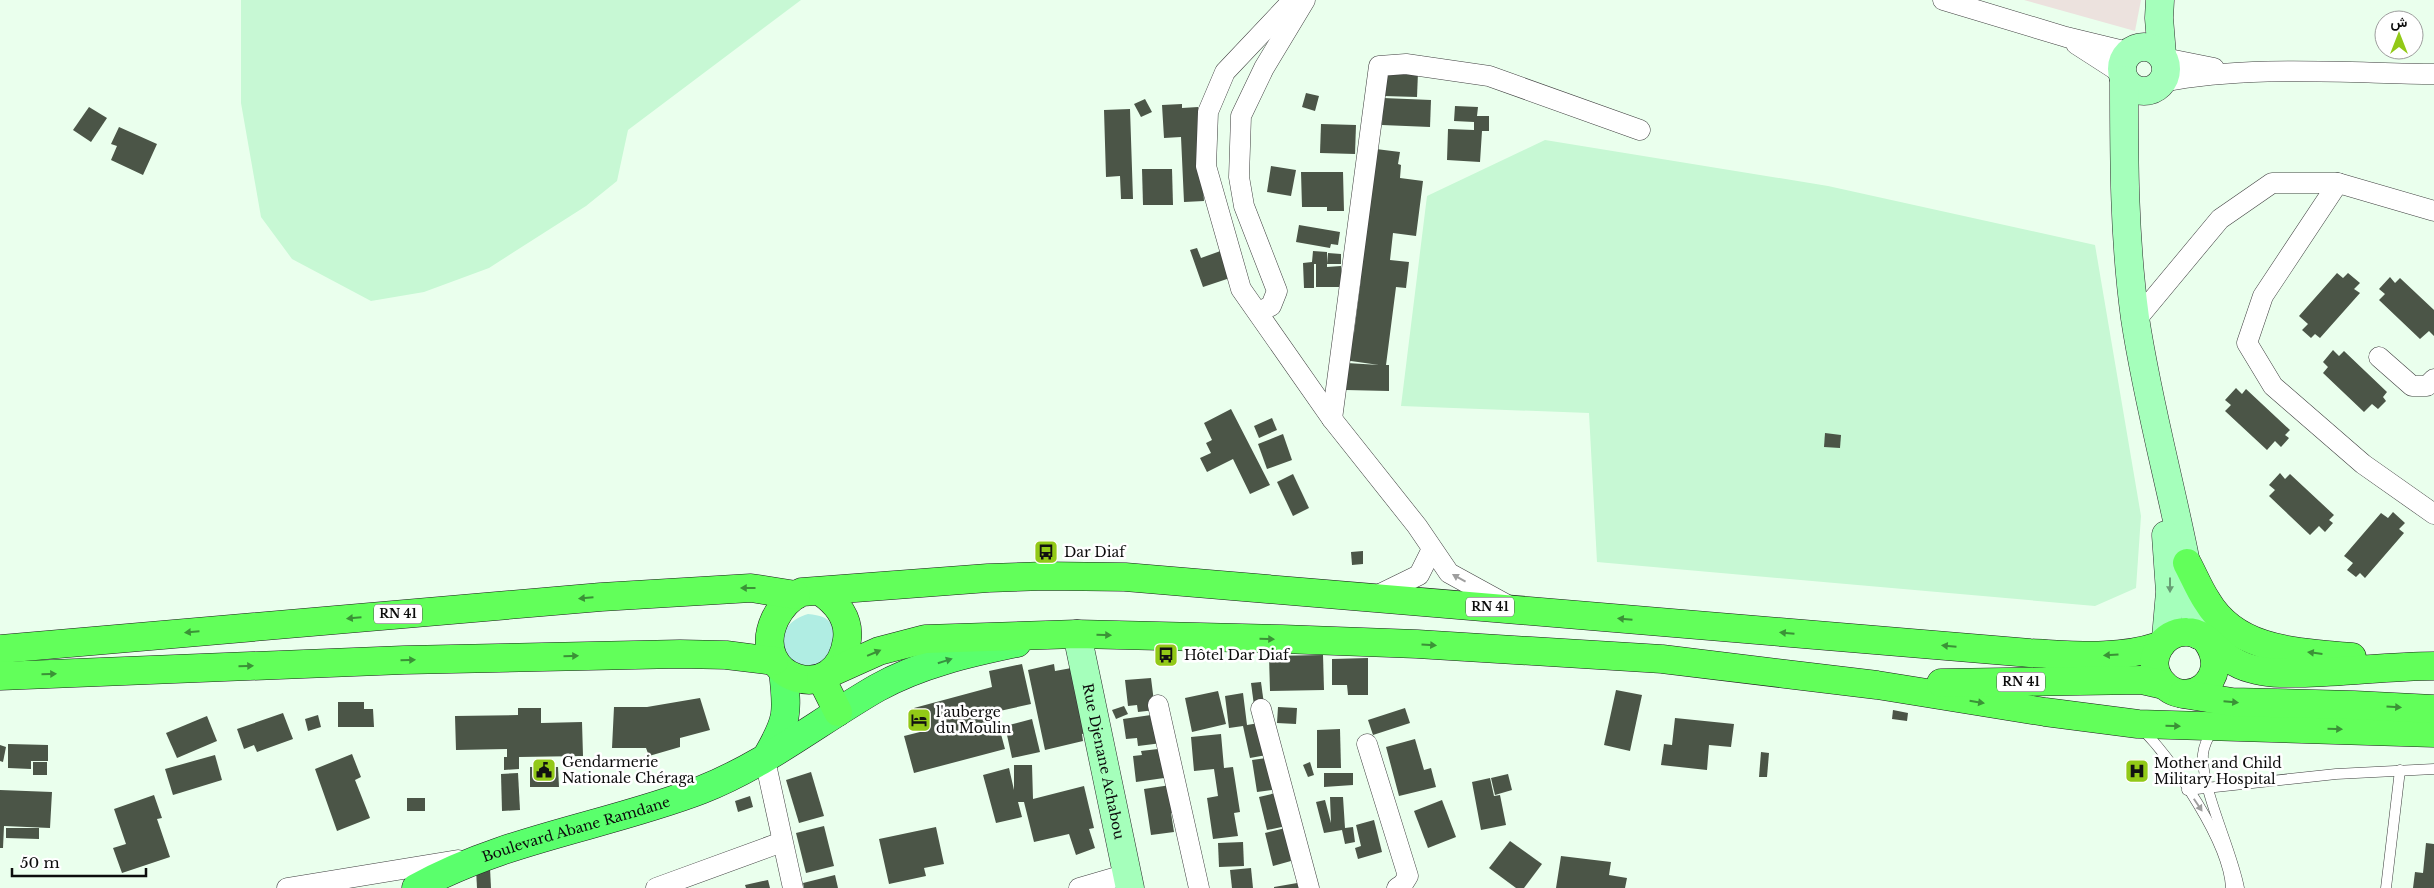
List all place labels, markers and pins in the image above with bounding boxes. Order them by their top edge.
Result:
bus stop icon: Dar Diaf [1033,539,1059,565]
place label: Dar Diaf [1064,543,1127,561]
bus stop icon: Hôtel Dar Diaf [1153,642,1179,668]
place label: Hôtel Dar Diaf [1184,646,1291,664]
place label: l'auberge du Moulin [936,703,1012,737]
hotel icon: l'auberge du Moulin [906,707,932,733]
place label: Gendarmerie Nationale Chéraga [562,753,695,787]
place label: Mother and Child Military Hospital [2154,754,2282,788]
public building icon: Gendarmerie Nationale Chéraga [531,757,557,783]
hospital icon: Mother and Child Military Hospital [2124,758,2150,784]

